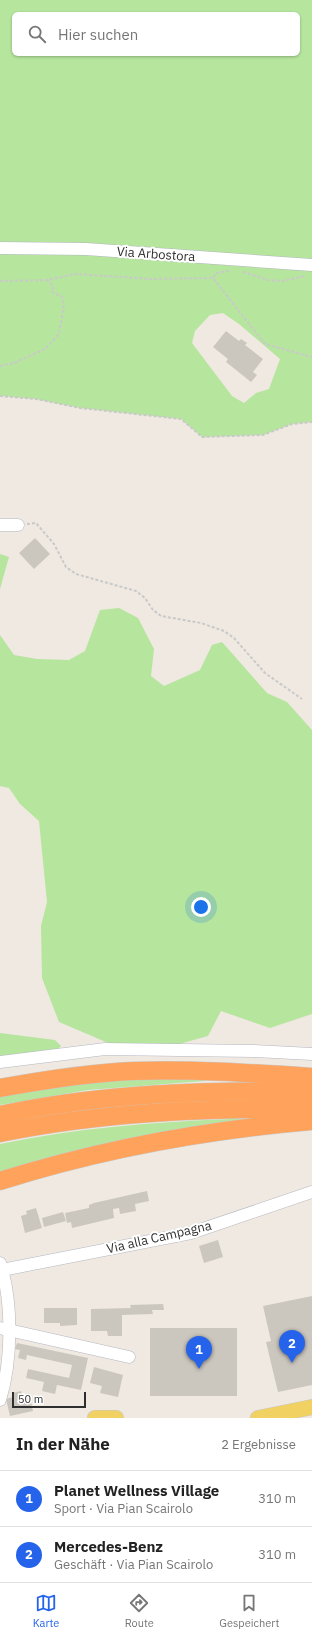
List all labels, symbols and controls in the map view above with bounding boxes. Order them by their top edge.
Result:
search box [12,12,300,56]
icon: search [26,23,48,45]
text: Hier suchen [58,25,138,44]
street label: Via Arbostora [116,243,196,265]
your location [191,897,211,917]
street label: Via alla Campagna [105,1217,213,1257]
pin: 2 [279,1330,305,1363]
pin: 1 [186,1336,212,1369]
scale bar [12,1390,86,1409]
text: 50 m [18,1392,43,1406]
text: In der Nähe [16,1433,110,1455]
text: 2 Ergebnisse [221,1436,296,1453]
text: Planet Wellness Village [54,1481,219,1500]
text: 1 [25,1490,33,1507]
text: 310 m [258,1490,296,1507]
text: Sport · Via Pian Scairolo [54,1500,193,1517]
text: Mercedes-Benz [54,1537,163,1556]
text: 2 [25,1546,33,1563]
text: 310 m [258,1546,296,1563]
text: Geschäft · Via Pian Scairolo [54,1556,213,1573]
tab: Karte [33,1592,59,1630]
tab: Route [125,1592,154,1630]
tab: Gespeichert [219,1592,279,1630]

